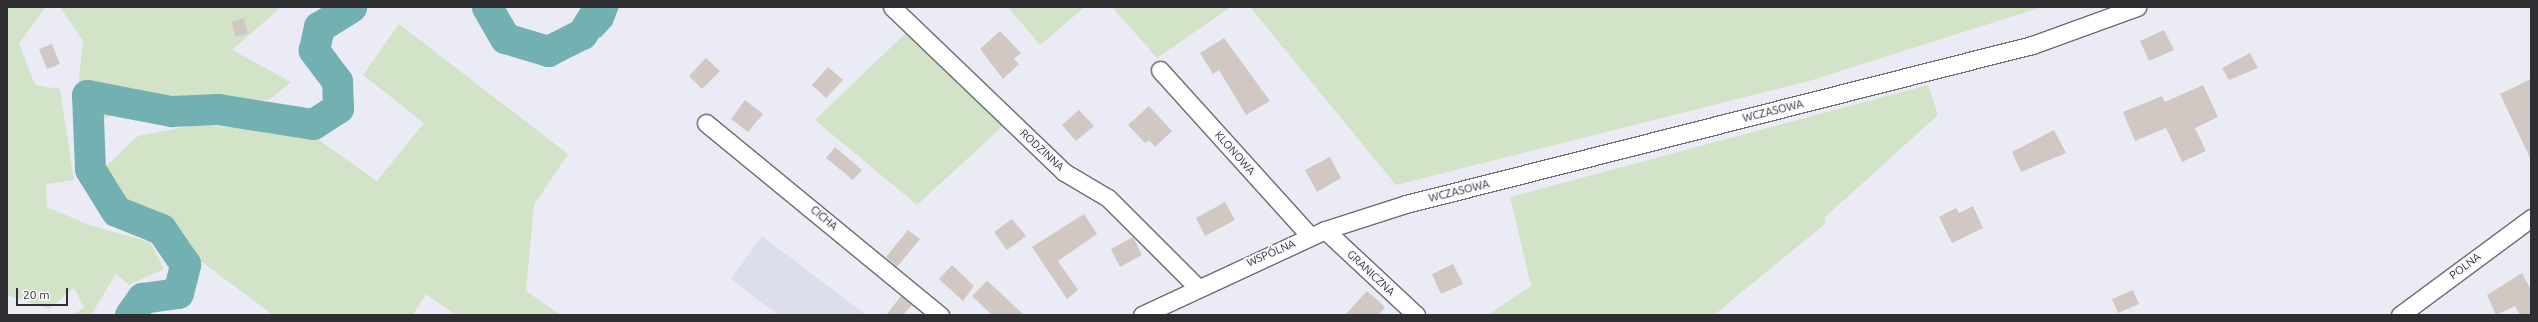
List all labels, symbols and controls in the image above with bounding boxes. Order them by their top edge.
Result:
street label: WCZASOWA [1741,97,1805,125]
street label: RODZINNA [1017,126,1067,174]
street label: KLONOWA [1212,128,1258,178]
street label: WCZASOWA [1427,177,1491,205]
street label: CICHA [808,203,840,233]
street label: WSPÓLNA [1245,237,1297,269]
street label: GRANICZNA [1344,248,1398,298]
street label: POLNA [2447,250,2483,282]
scale bar [18,280,70,306]
text: 20 m [23,288,50,301]

